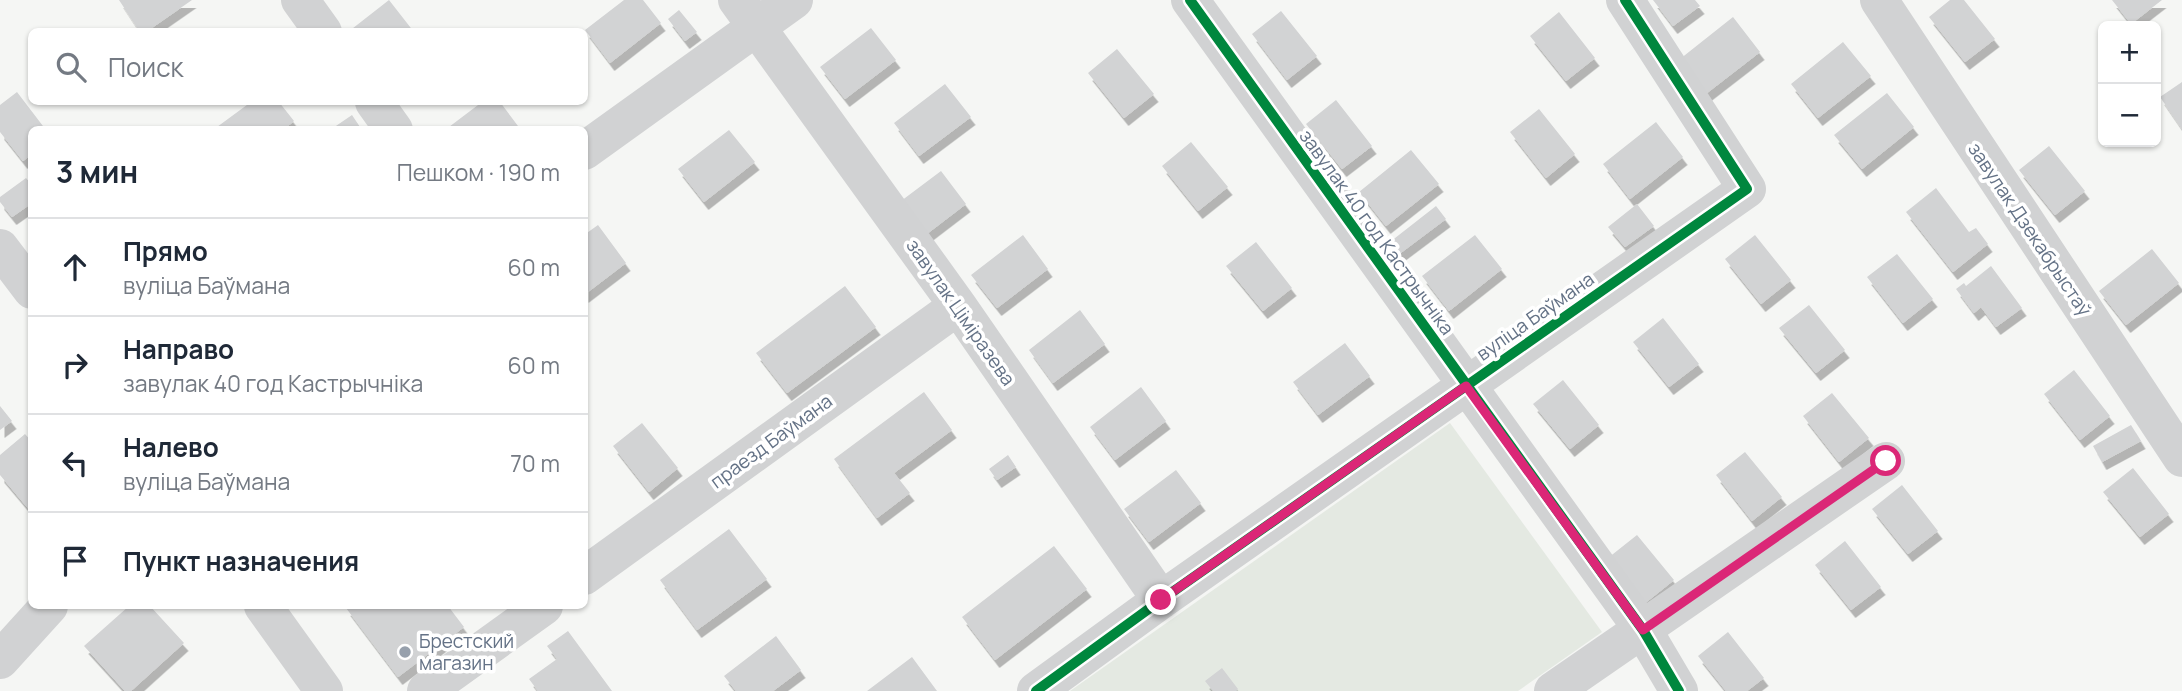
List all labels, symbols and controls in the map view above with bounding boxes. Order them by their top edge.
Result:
map controls [2098,21,2161,147]
button: + [2098,21,2161,84]
search box [28,28,588,105]
icon: search [52,48,90,86]
text: Поиск [108,49,183,85]
button: − [2098,84,2161,147]
street label: завулак 40 год Кастрычніка [1294,124,1460,340]
street label: завулак Дзекабрыстаў [1962,137,2098,321]
text: 3 мин [56,151,138,192]
text: Пешком · 190 m [397,156,560,188]
text: Прямо [123,233,208,269]
street label: завулак Ціміразева [901,233,1021,391]
icon: ahead [56,248,94,286]
text: 60 m [508,251,560,283]
street label: вуліца Баўмана [1471,266,1599,366]
text: вуліца Баўмана [123,269,290,301]
text: Направо [123,331,234,367]
icon: right [56,346,94,384]
text: 60 m [508,349,560,381]
text: завулак 40 год Кастрычніка [123,367,423,399]
street label: праезд Баўмана [705,388,837,494]
text: Налево [123,429,219,465]
icon: left [56,444,94,482]
route start [1870,445,1901,476]
text: 70 m [510,447,560,479]
text: вуліца Баўмана [123,465,290,497]
icon: arrive [56,542,94,580]
text: Пункт назначения [123,543,359,579]
route end [1145,584,1176,615]
place label: Брестский магазин [419,628,514,676]
marker: Брестский магазин [397,644,413,660]

